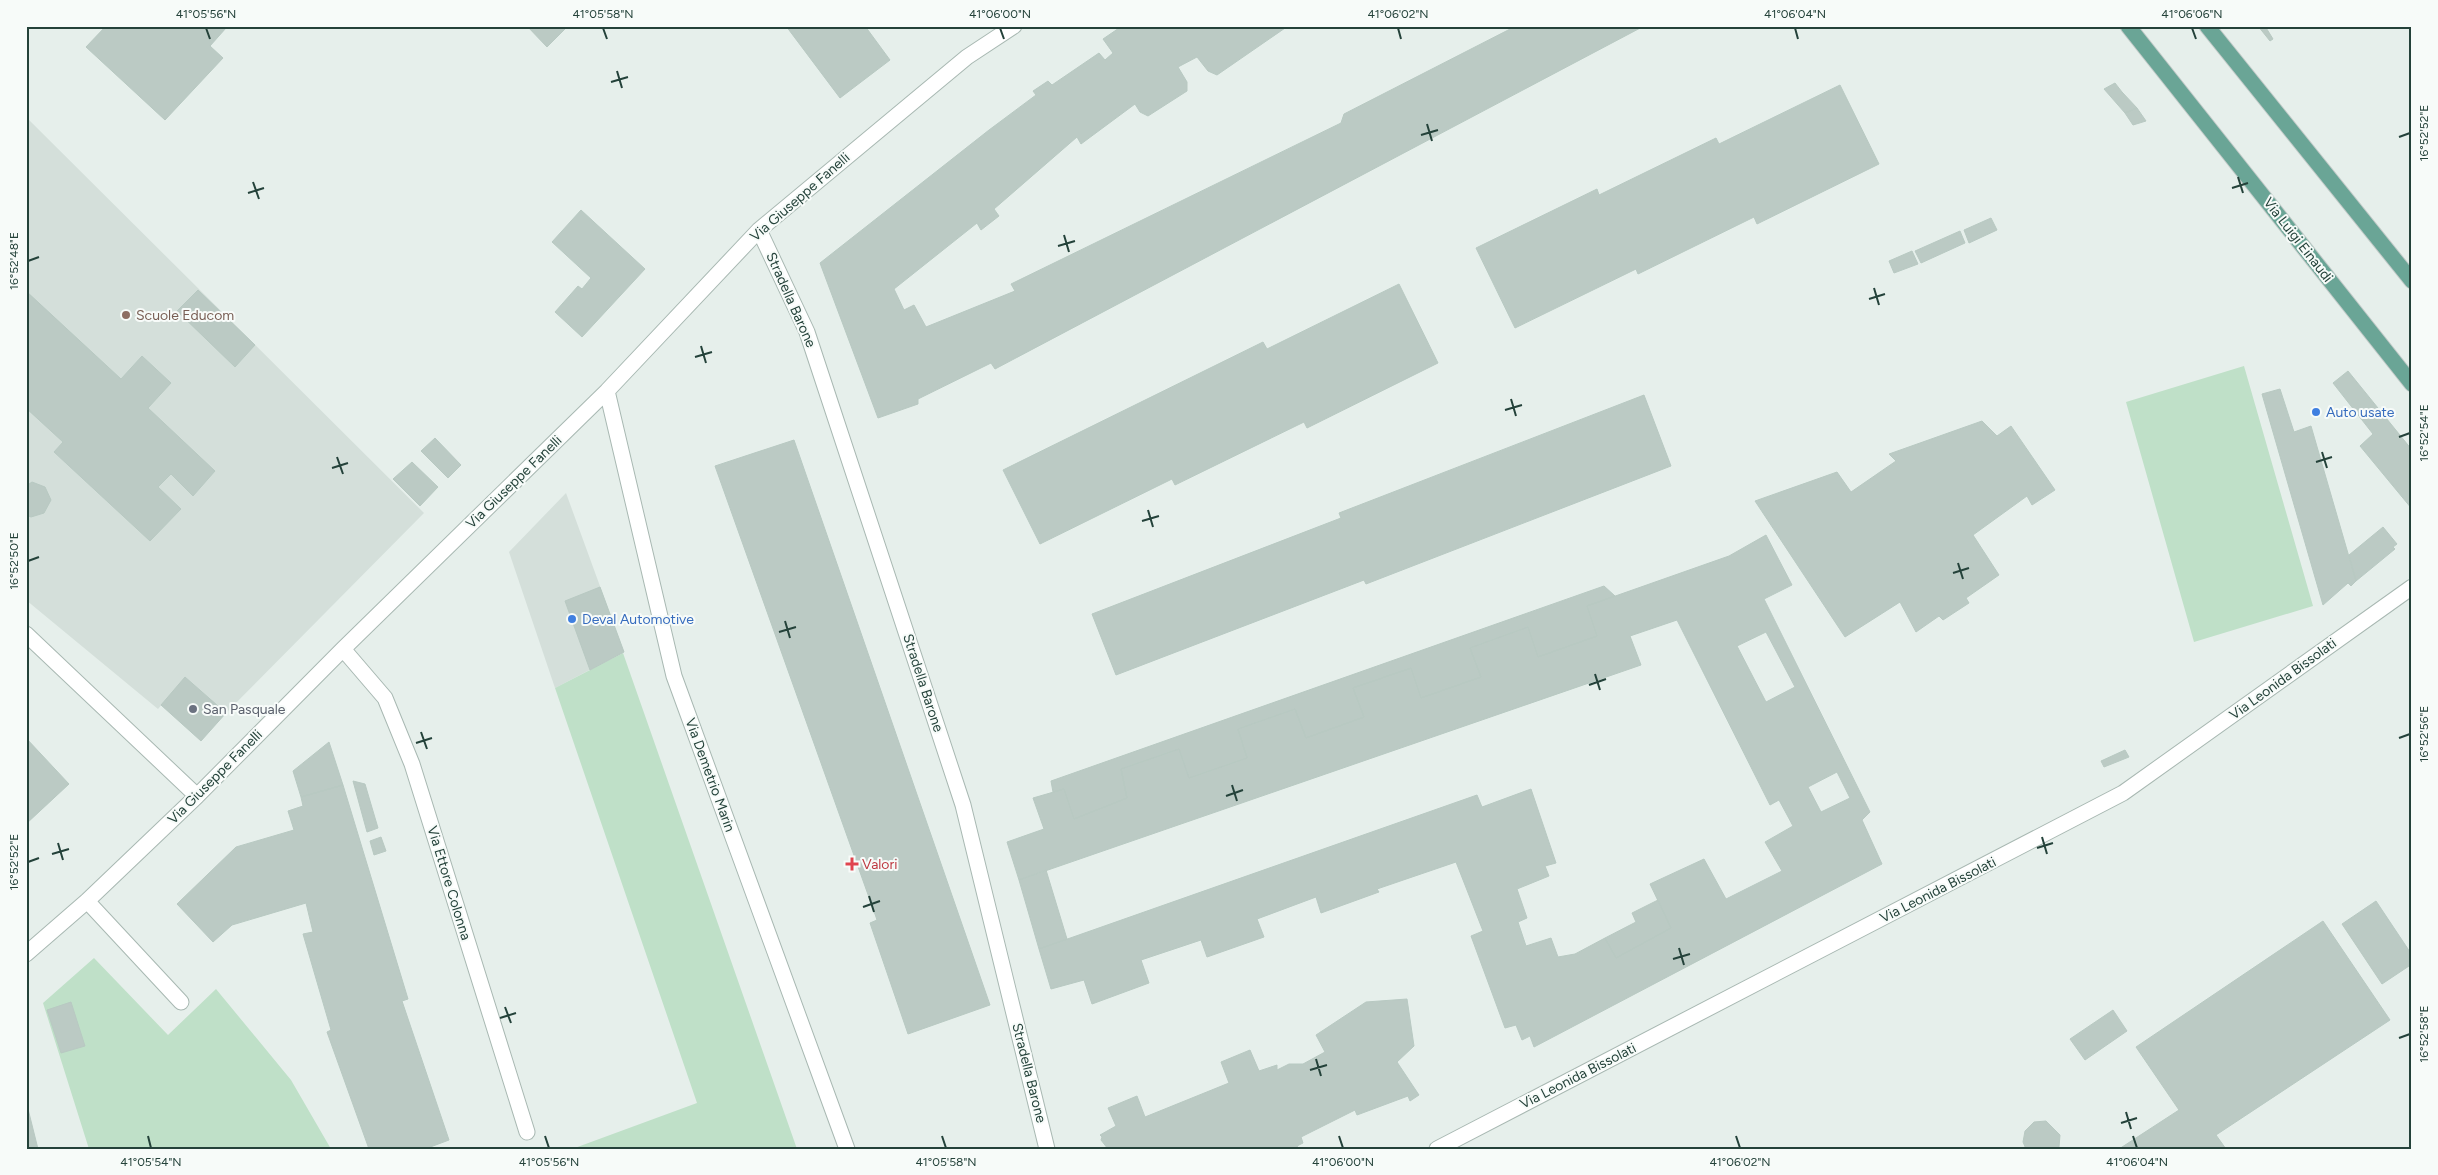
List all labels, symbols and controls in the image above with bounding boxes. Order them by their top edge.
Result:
text: 41°05'56"N [176,7,236,21]
text: 41°05'58"N [572,7,634,21]
text: 41°06'00"N [969,7,1031,21]
text: 41°06'02"N [1367,7,1429,21]
text: 41°06'04"N [1764,7,1826,21]
text: 41°06'06"N [2161,7,2223,21]
text: 16°52'52"E [2417,105,2431,161]
street label: Via Giuseppe Fanelli [747,149,853,245]
street label: Via Luigi Einaudi [2260,194,2336,286]
text: 16°52'48"E [7,232,21,290]
street label: Stradella Barone [762,250,820,351]
place label: Scuole Educom [136,307,234,324]
marker: Scuole Educom [120,309,132,321]
place label: Auto usate [2326,404,2395,421]
text: 16°52'54"E [2417,404,2431,462]
marker: Auto usate [2310,406,2322,418]
street label: Via Giuseppe Fanelli [463,432,565,532]
text: 16°52'50"E [7,532,21,590]
place label: Deval Automotive [582,611,694,628]
marker: Deval Automotive [566,613,578,625]
street label: Stradella Barone [899,632,947,735]
street label: Via Leonida Bissolati [2226,634,2340,724]
place label: San Pasquale [203,701,286,718]
marker: San Pasquale [187,703,199,715]
text: 16°52'56"E [2417,706,2431,762]
street label: Via Demetrio Marin [681,716,739,834]
street label: Via Giuseppe Fanelli [164,726,266,828]
street label: Via Ettore Colonna [424,824,474,942]
text: 16°52'52"E [7,834,21,890]
street label: Via Leonida Bissolati [1877,853,1999,927]
place label: Valori [862,856,897,873]
marker: Valori [846,858,858,870]
text: 16°52'58"E [2417,1005,2431,1063]
street label: Stradella Barone [1008,1021,1050,1125]
street label: Via Leonida Bissolati [1517,1039,1639,1113]
text: 41°05'54"N [120,1155,182,1169]
text: 41°05'56"N [519,1155,579,1169]
text: 41°05'58"N [915,1155,977,1169]
text: 41°06'00"N [1312,1155,1374,1169]
text: 41°06'02"N [1709,1155,1771,1169]
text: 41°06'04"N [2106,1155,2168,1169]

